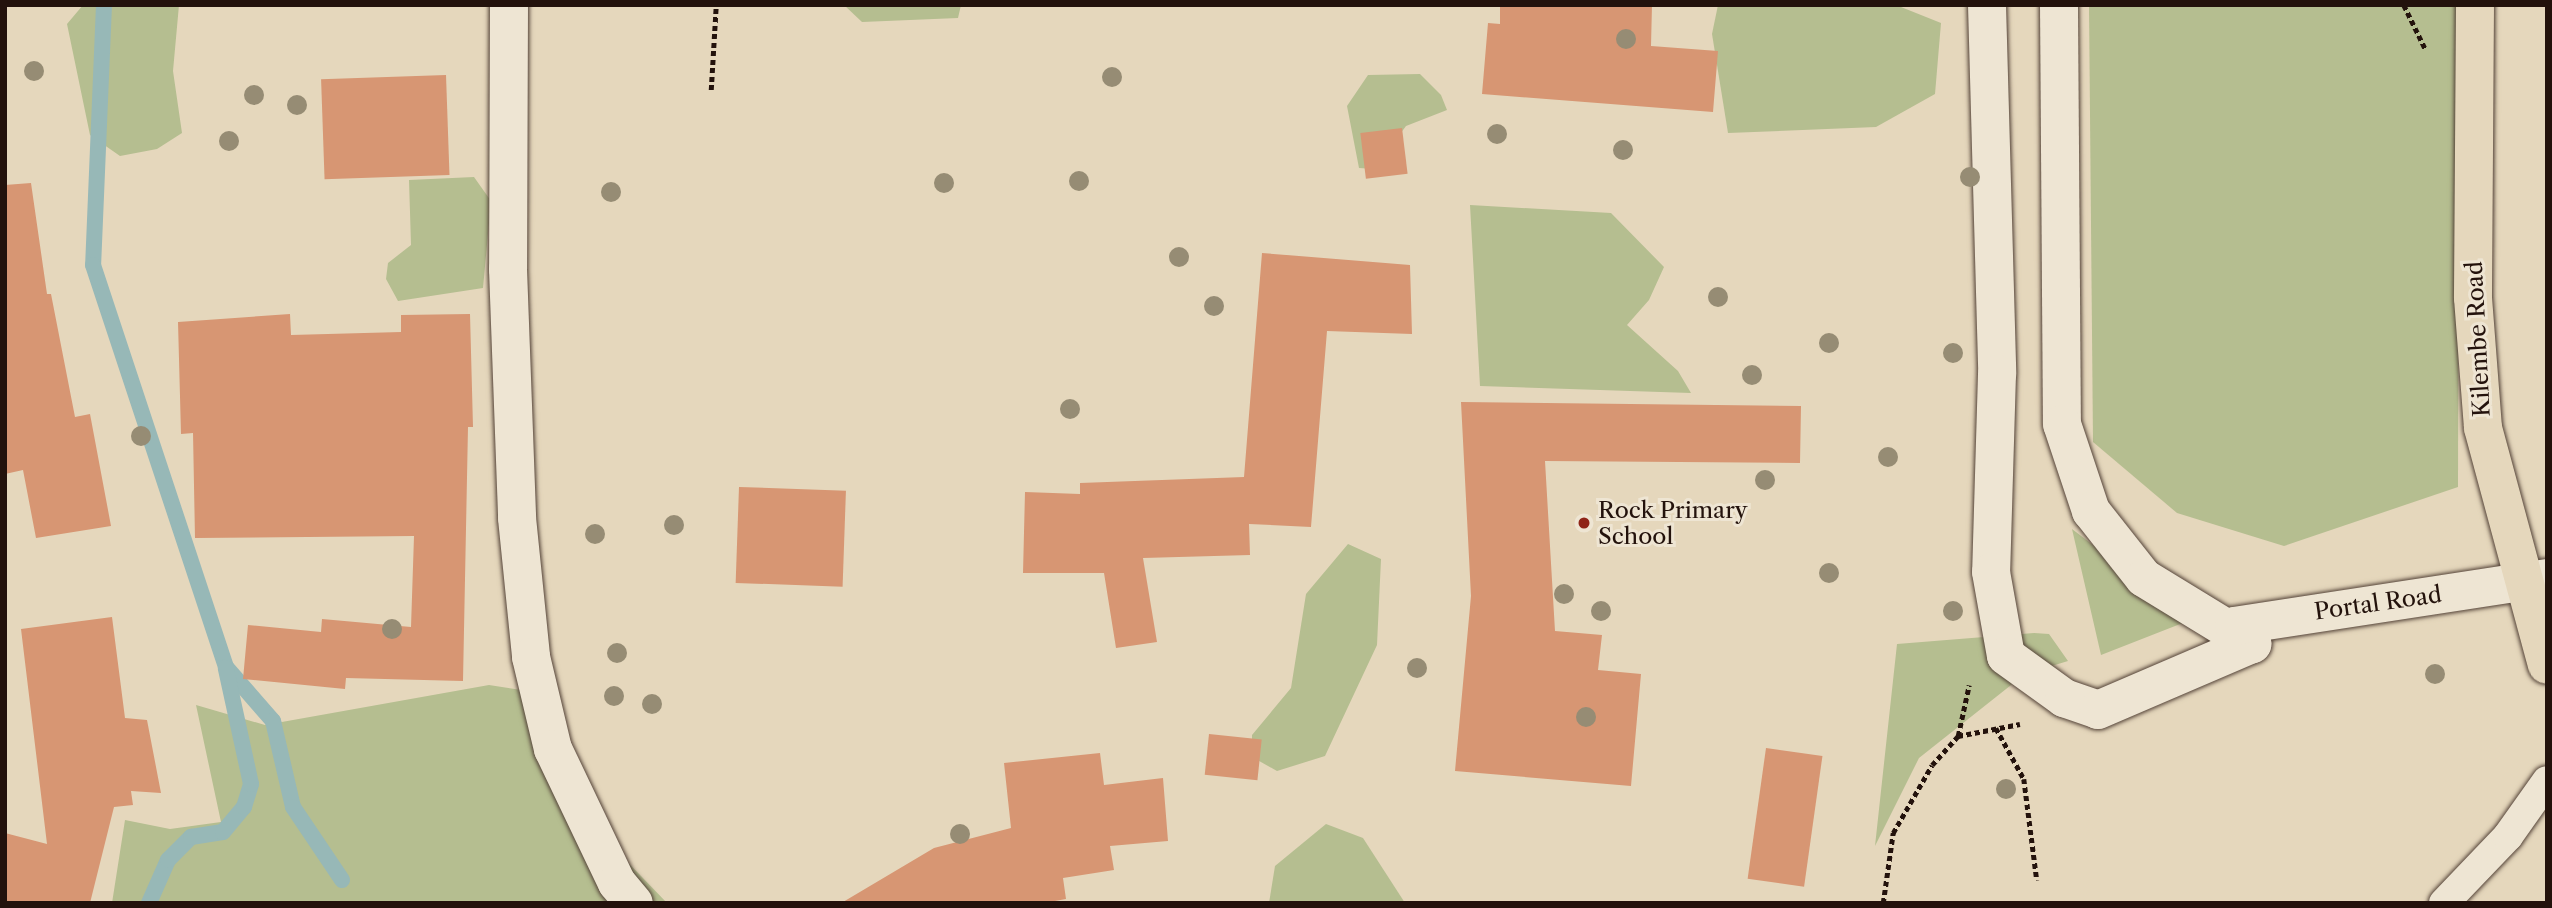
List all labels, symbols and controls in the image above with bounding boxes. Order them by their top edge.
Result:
street label: Kilembe Road [2460,260,2496,418]
place label: Rock Primary School [1598,496,1748,550]
marker: Rock Primary School [1576,515,1592,531]
street label: Portal Road [2312,580,2444,626]

